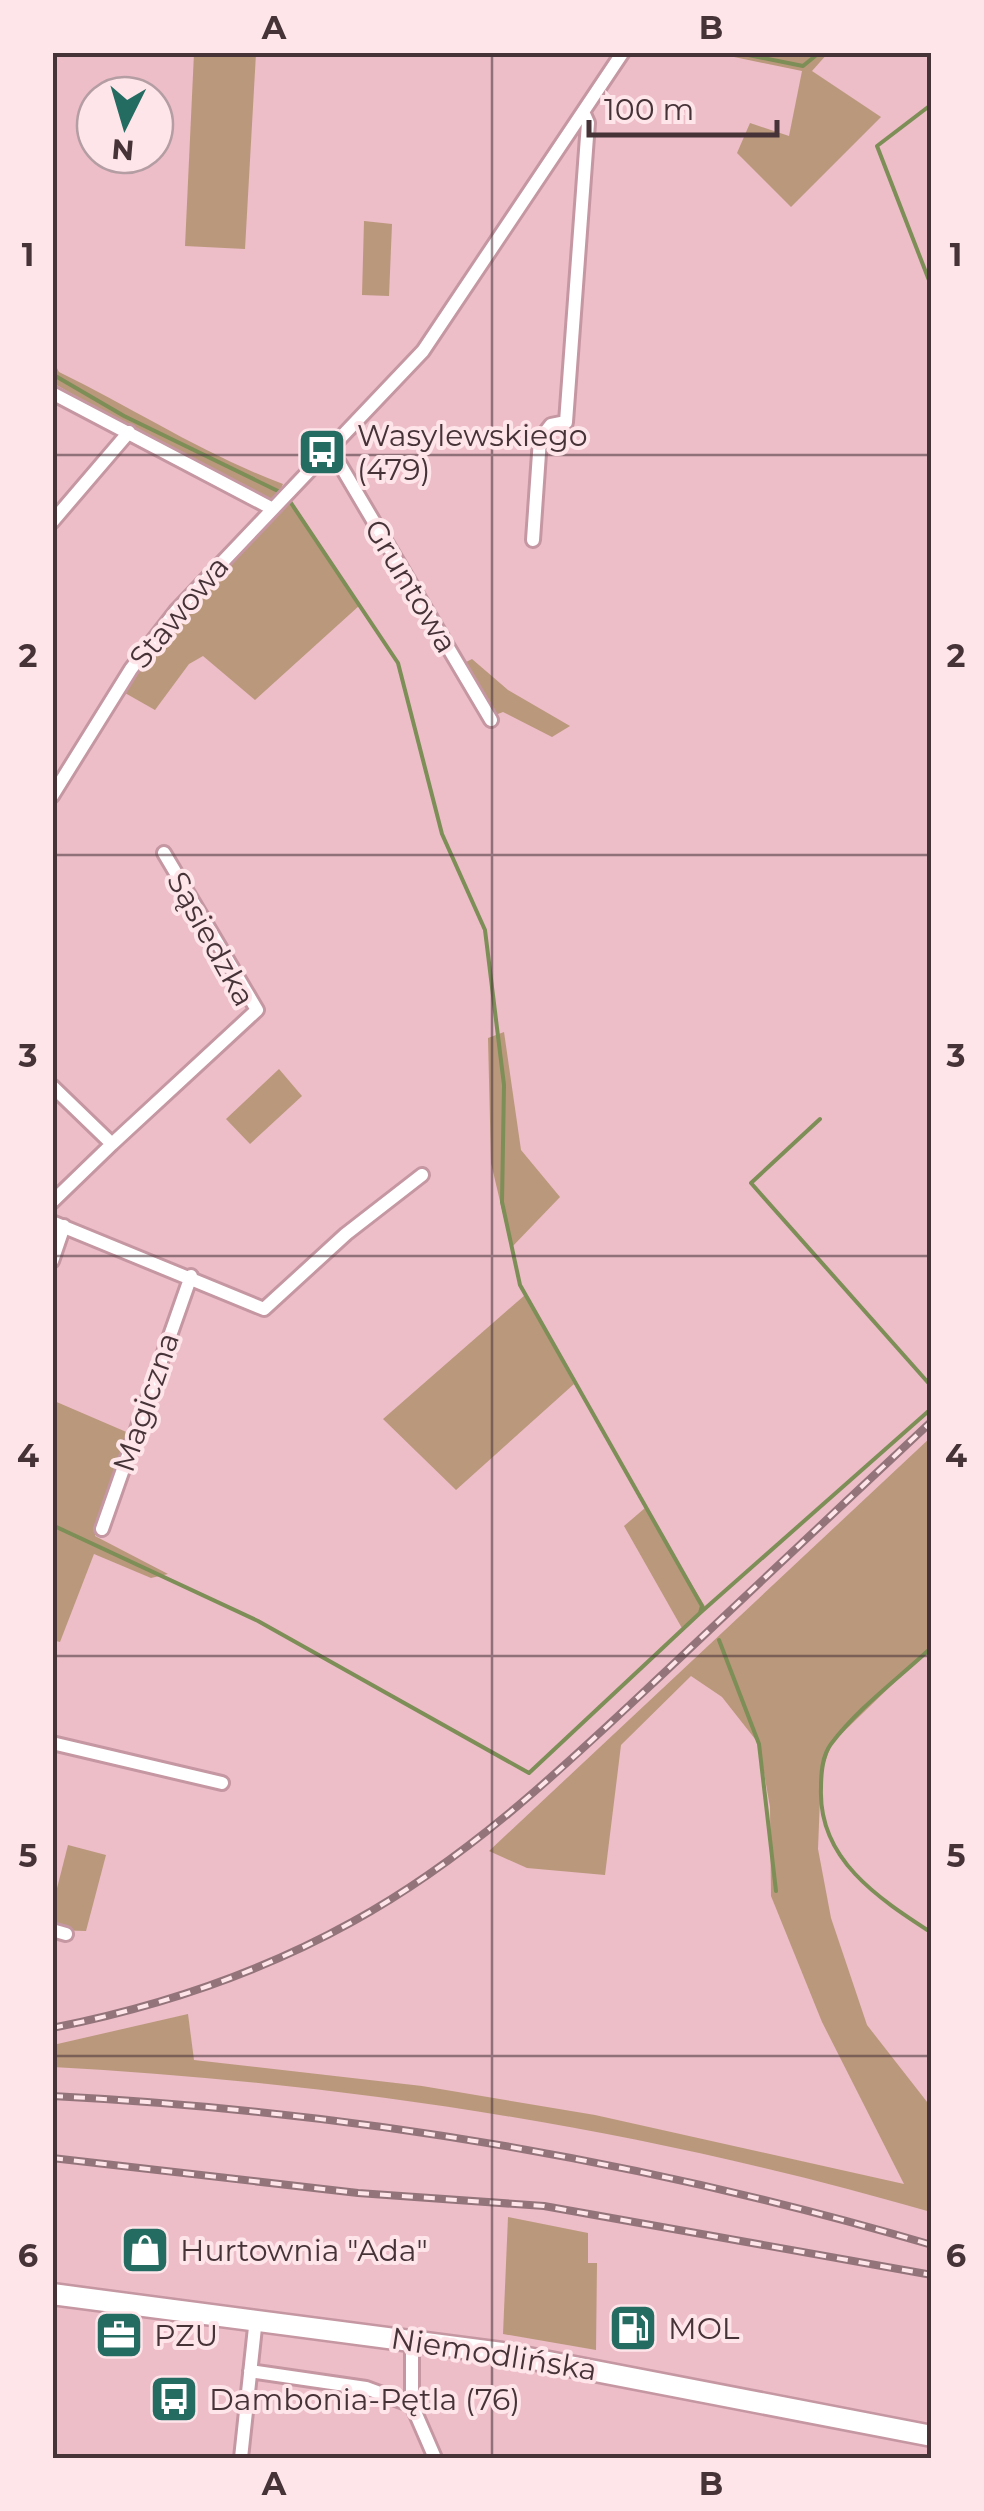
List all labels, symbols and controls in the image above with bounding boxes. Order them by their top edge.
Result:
text: A [261,8,287,47]
text: B [699,8,723,47]
north arrow [75,75,175,175]
scale bar [589,75,776,137]
text: 100 m [604,91,694,128]
text: N [110,132,136,168]
text: 1 [22,235,34,274]
text: 1 [950,235,962,274]
place label: Wasylewskiego (479) [357,417,588,488]
bus stop icon: Wasylewskiego (479) [296,426,348,478]
street label: Gruntowa [357,513,465,659]
street label: Stawowa [121,548,237,676]
text: 2 [19,636,37,675]
text: 2 [947,636,965,675]
street label: Sąsiedzka [159,865,263,1013]
text: 3 [18,1036,37,1075]
text: 3 [946,1036,965,1075]
street label: Magiczna [105,1327,187,1477]
text: 4 [17,1436,39,1475]
text: 4 [945,1436,967,1475]
text: 5 [18,1836,38,1875]
text: 5 [946,1836,966,1875]
shop icon: Hurtownia "Ada" [119,2224,171,2276]
place label: Hurtownia "Ada" [180,2232,428,2269]
text: 6 [18,2236,38,2275]
text: 6 [946,2236,966,2275]
fuel station icon: MOL [607,2302,659,2354]
office icon: PZU [93,2309,145,2361]
place label: MOL [668,2310,740,2347]
place label: PZU [154,2317,218,2354]
street label: Niemodlińska [388,2319,600,2389]
bus stop icon: Dambonia-Pętla (76) [148,2373,200,2425]
place label: Dambonia-Pętla (76) [209,2381,520,2418]
text: A [261,2464,287,2503]
text: B [699,2464,723,2503]

